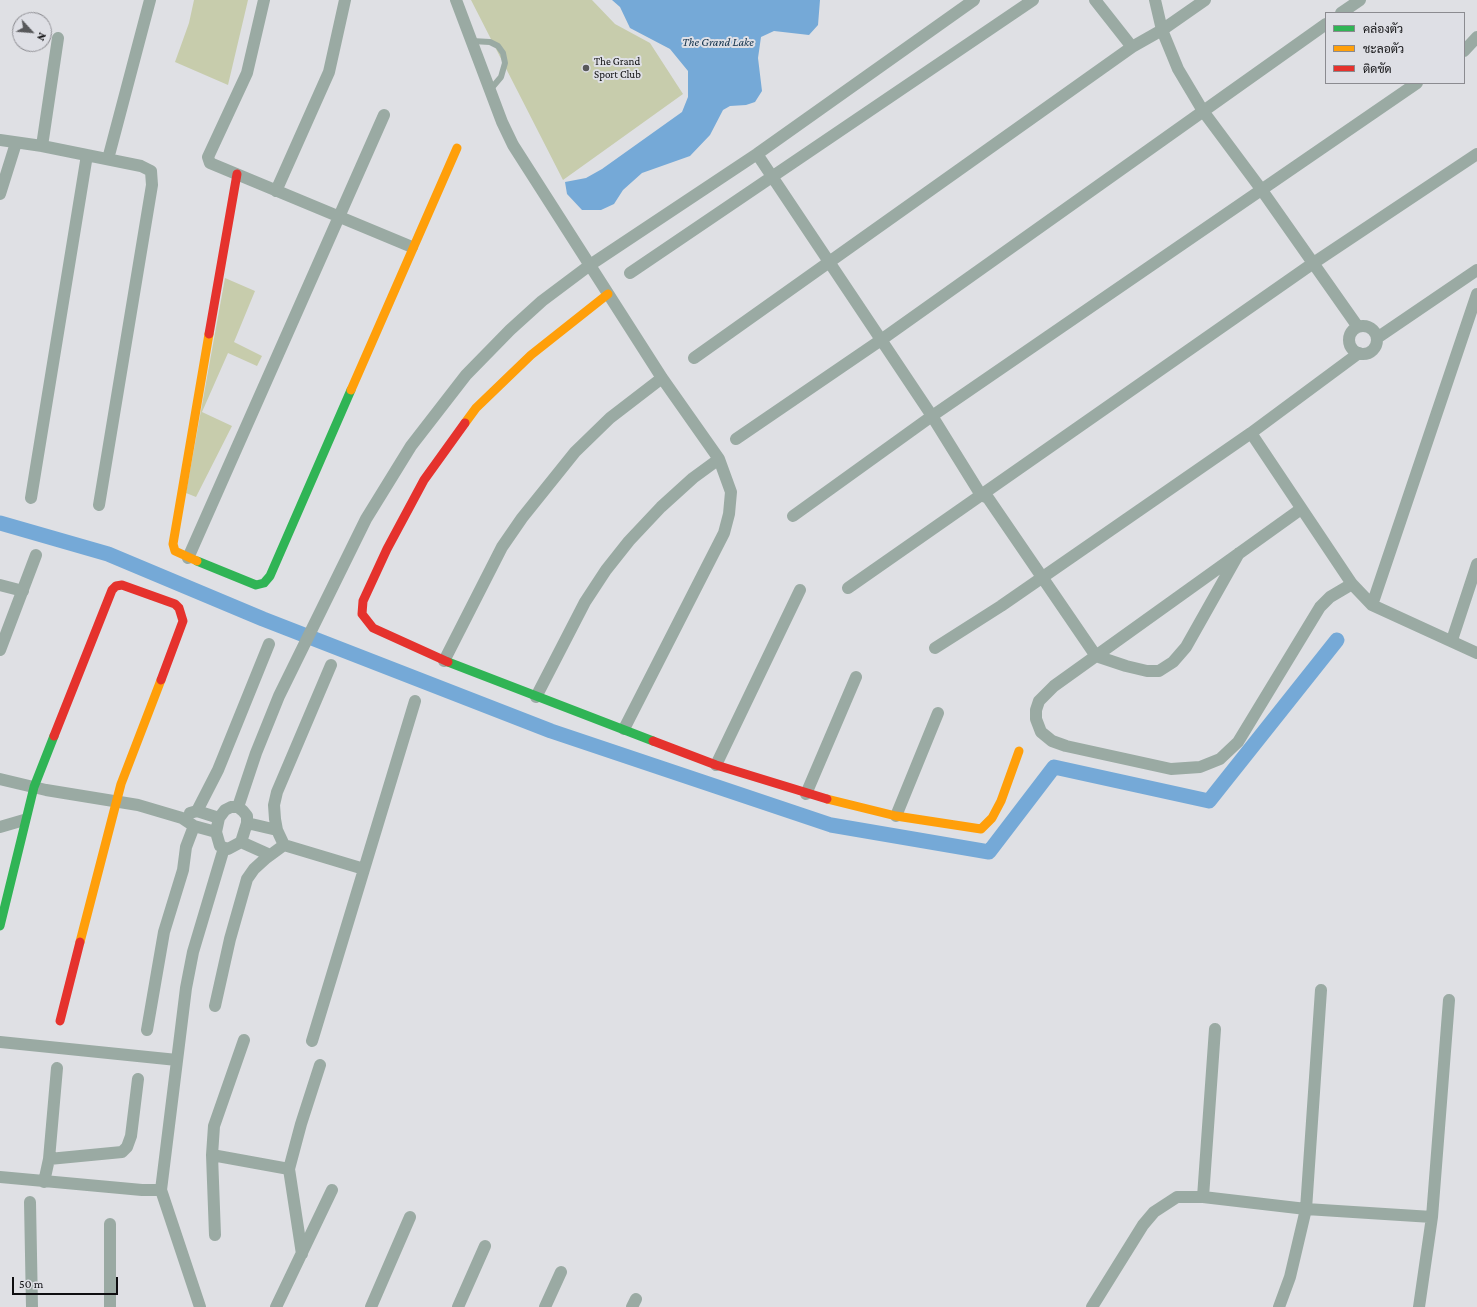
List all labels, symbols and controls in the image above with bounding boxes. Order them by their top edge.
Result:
north arrow [12,12,52,52]
legend [1325,12,1465,84]
text: คล่องตัว [1363,22,1403,36]
text: N [35,31,49,43]
water label: The Grand Lake [682,35,754,49]
text: ชะลอตัว [1363,42,1404,56]
place label: The Grand Sport Club [594,55,641,81]
text: ติดขัด [1363,62,1392,76]
marker: The Grand Sport Club [581,63,591,73]
scale bar [14,1269,120,1295]
text: 50 m [19,1277,43,1291]

